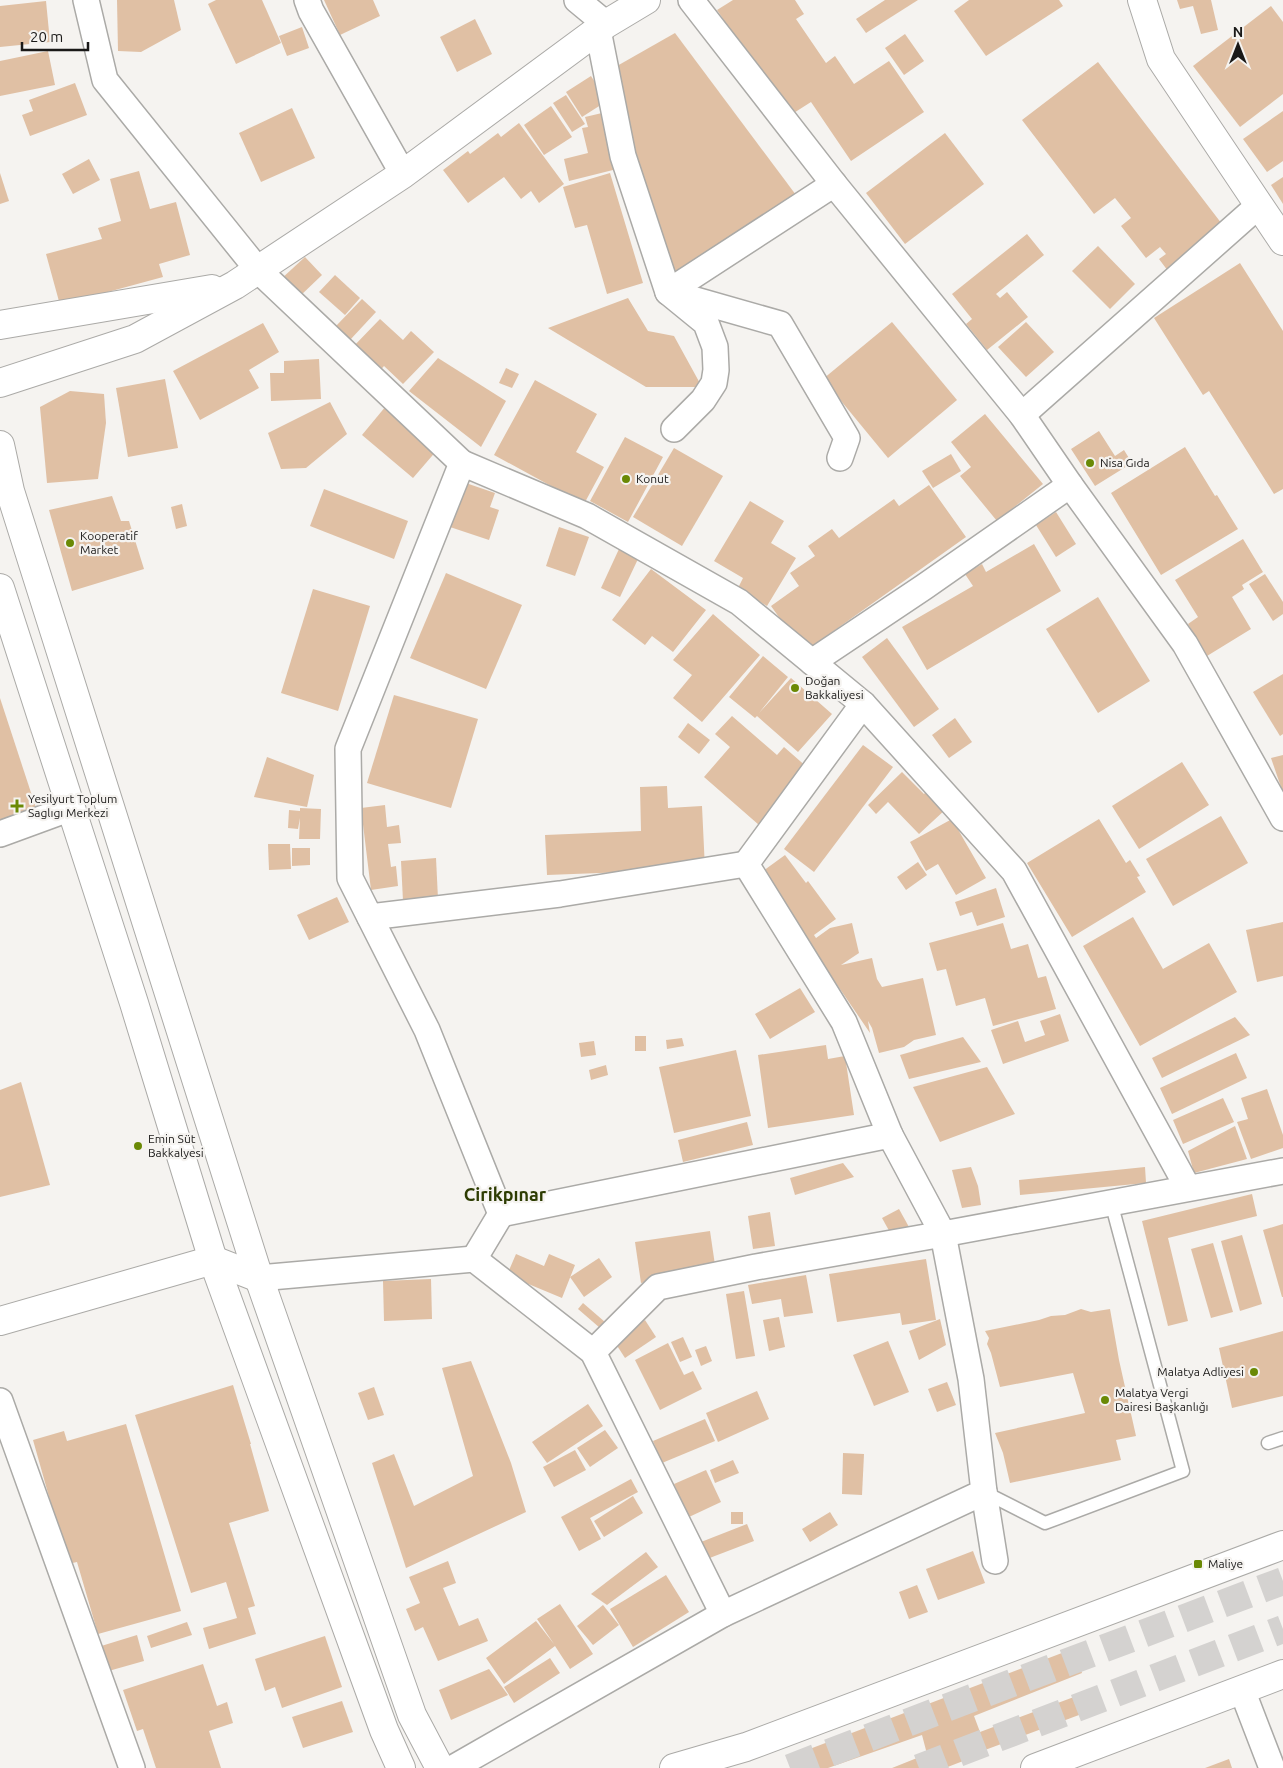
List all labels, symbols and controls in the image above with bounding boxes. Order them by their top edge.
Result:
scale bar [22,20,89,52]
north arrow [1213,20,1263,70]
text: N [1233,24,1243,40]
text: 20 m [30,28,63,45]
place label: Nisa Gıda [1100,456,1150,469]
marker: Nisa Gıda [1084,457,1096,469]
place label: Konut [636,472,669,485]
marker: Konut [620,473,632,485]
place label: Kooperatif Market [80,529,138,556]
marker: Kooperatif Market [64,537,76,549]
place label: Doğan Bakkaliyesi [805,674,864,701]
marker: Doğan Bakkaliyesi [789,682,801,694]
place label: Yesilyurt Toplum Saglıgı Merkezi [28,792,117,819]
marker: Yesilyurt Toplum Saglıgı Merkezi [10,799,24,813]
place label: Emin Süt Bakkalyesi [148,1132,204,1159]
marker: Emin Süt Bakkalyesi [132,1140,144,1152]
district label: Cirikpınar [464,1184,547,1204]
place label: Malatya Adliyesi [1157,1365,1244,1378]
marker: Malatya Adliyesi [1248,1366,1260,1378]
place label: Malatya Vergi Dairesi Başkanlığı [1115,1386,1209,1413]
marker: Malatya Vergi Dairesi Başkanlığı [1099,1394,1111,1406]
place label: Maliye [1208,1557,1243,1570]
marker: Maliye [1192,1558,1204,1570]

